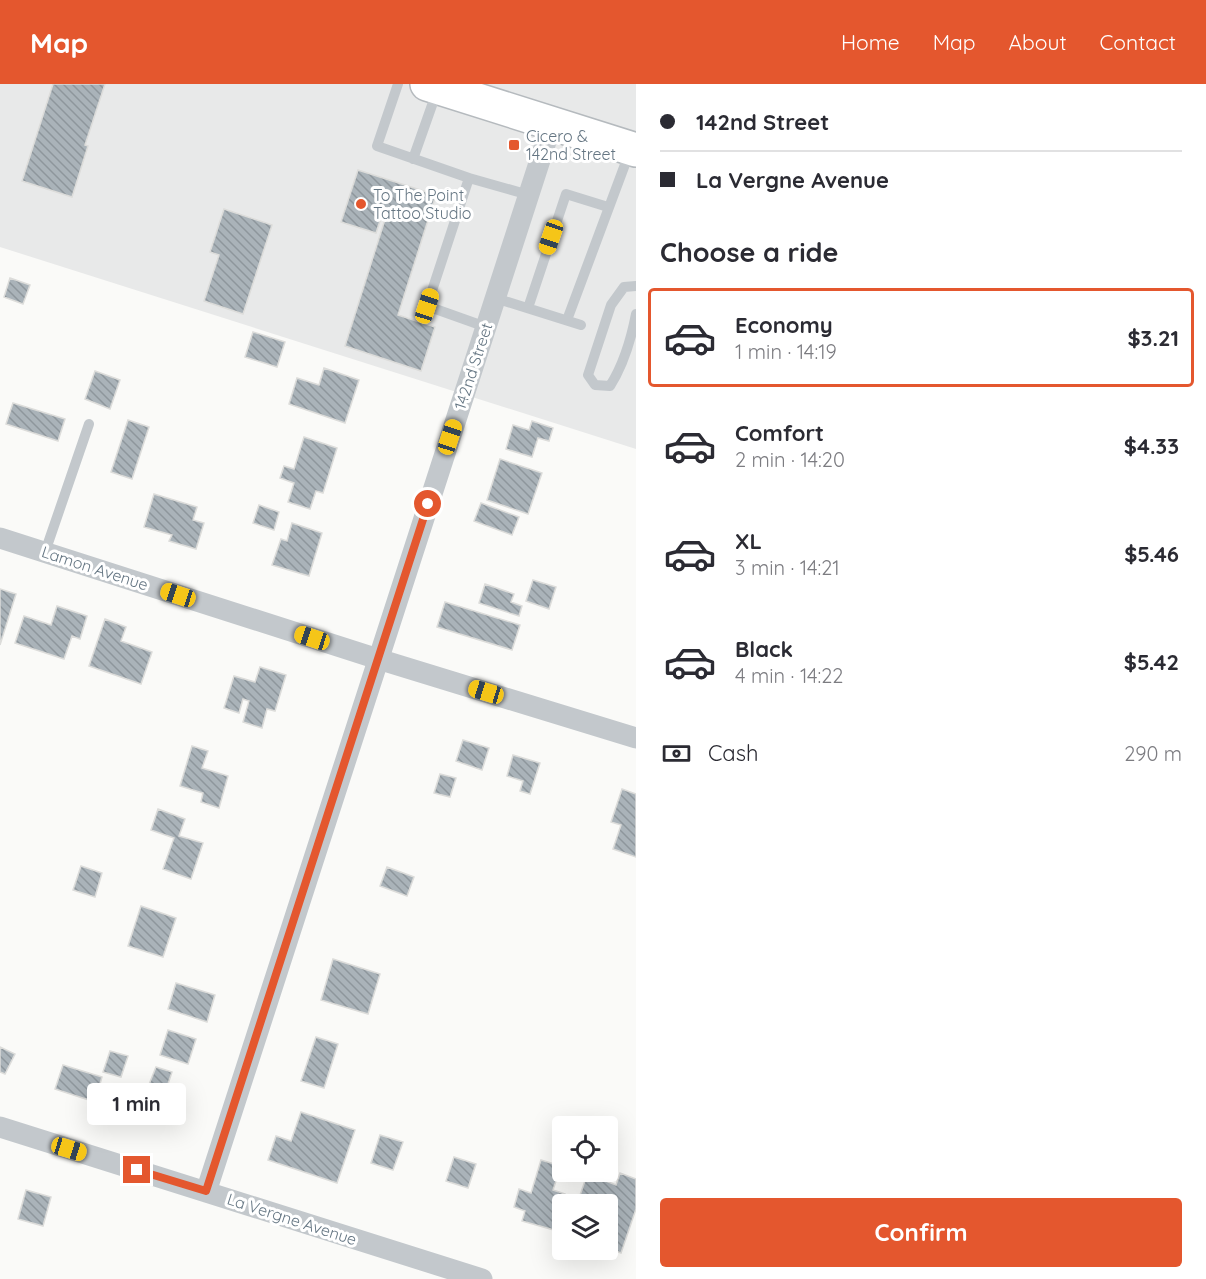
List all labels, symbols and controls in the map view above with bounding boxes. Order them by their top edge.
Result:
text: Map [30,25,88,60]
text: Home [841,29,900,55]
text: Map [933,29,976,55]
text: About [1009,29,1067,55]
text: Contact [1100,29,1176,55]
text: 142nd Street [696,108,829,136]
place label: Cicero & 142nd Street [526,126,616,164]
marker: Cicero & 142nd Street [507,138,521,152]
text: La Vergne Avenue [696,166,889,194]
place label: To The Point Tattoo Studio [373,185,472,223]
marker: To The Point Tattoo Studio [354,197,368,211]
car [537,217,565,257]
text: Choose a ride [660,235,838,269]
car [413,286,441,326]
icon: car [663,311,717,365]
text: Economy [735,311,833,339]
street label: 142nd Street [450,320,496,412]
text: $3.21 [1127,324,1179,352]
text: 1 min · 14:19 [735,339,837,364]
car [436,417,464,457]
icon: car [663,419,717,473]
text: Comfort [735,419,824,447]
text: $4.33 [1124,432,1179,460]
text: 2 min · 14:20 [735,447,845,472]
route start [414,490,441,517]
icon: car [663,527,717,581]
text: XL [735,527,762,555]
text: $5.46 [1124,540,1179,568]
street label: Lamon Avenue [39,541,151,595]
text: 3 min · 14:21 [735,555,840,580]
car [158,581,198,609]
car [292,624,332,652]
icon: car [663,635,717,689]
text: Black [735,635,793,663]
text: $5.42 [1124,648,1179,676]
text: 4 min · 14:22 [735,663,843,688]
car [466,678,506,706]
icon: cash [660,737,693,770]
text: Cash [708,739,759,767]
text: 290 m [1124,741,1182,766]
callout: 1 min [88,1083,186,1125]
text: 1 min [112,1091,161,1116]
map controls [552,1116,618,1260]
button: locate [552,1116,618,1182]
car [49,1135,89,1163]
route end [123,1156,150,1183]
street label: La Vergne Avenue [225,1189,359,1249]
button: layers [552,1194,618,1260]
button: Confirm [660,1198,1182,1267]

